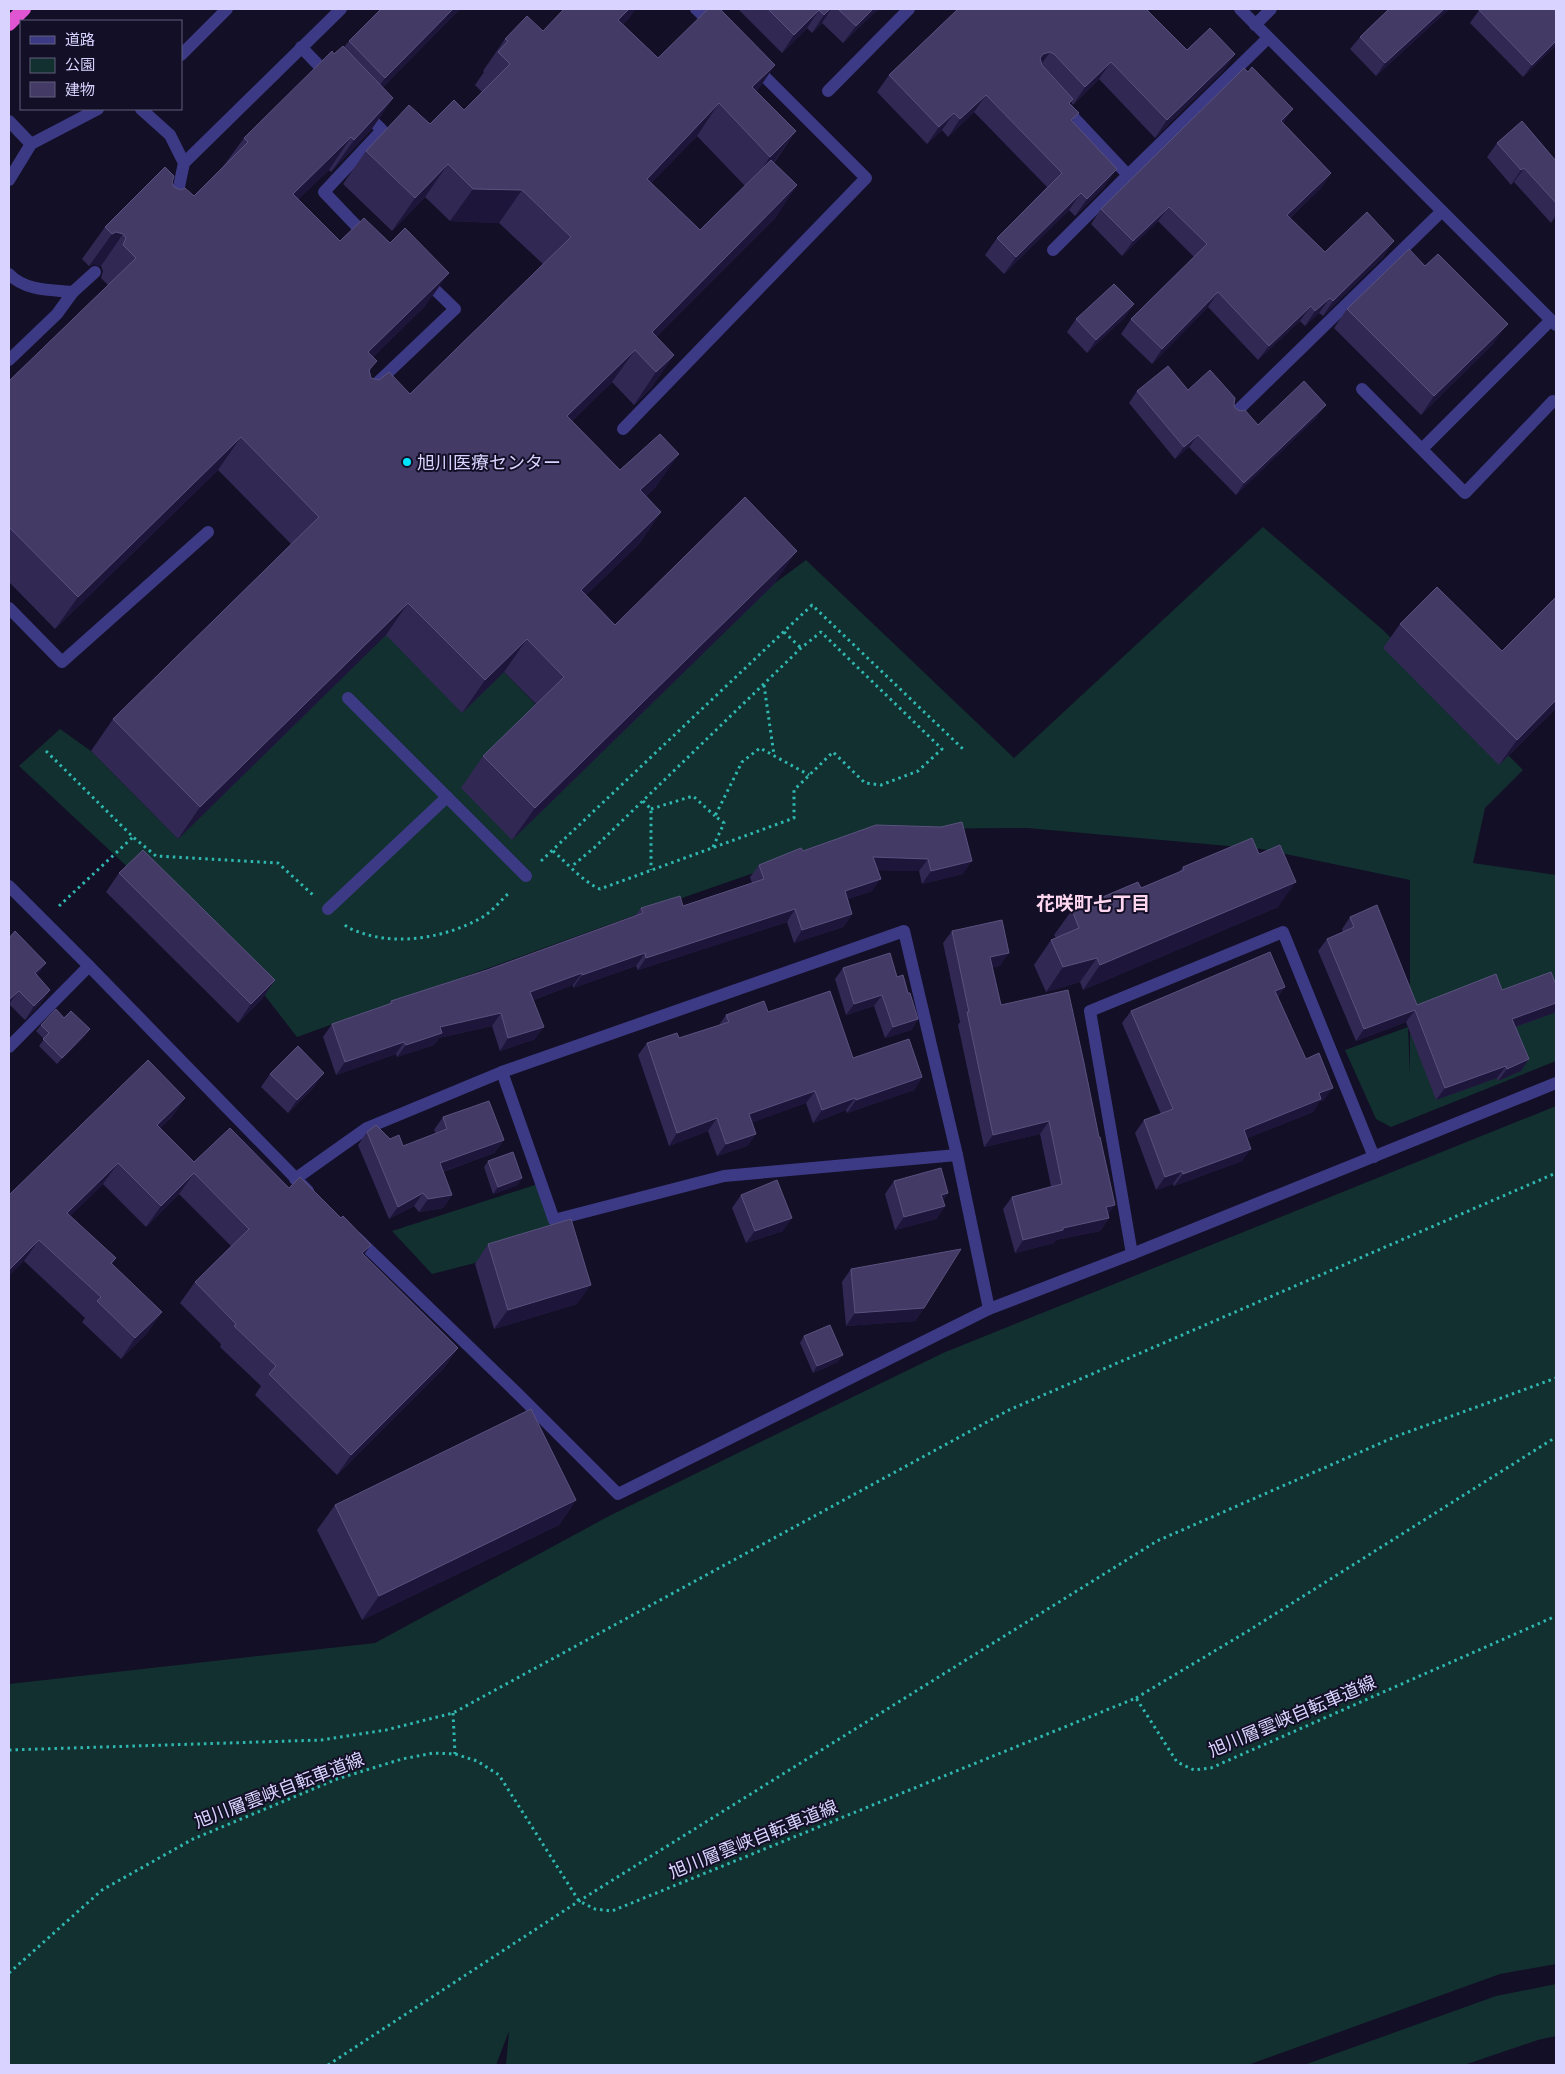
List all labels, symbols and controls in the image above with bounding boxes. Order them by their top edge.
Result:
legend [20,20,182,110]
text: 道路 [65,31,95,49]
text: 公園 [65,56,95,74]
text: 建物 [65,81,95,99]
place label: 旭川医療センター [417,452,561,473]
marker: 旭川医療センター [401,456,413,468]
district label: 花咲町七丁目 [1036,892,1150,915]
street label: 旭川層雲峡自転車道線 [1205,1671,1379,1761]
street label: 旭川層雲峡自転車道線 [191,1748,367,1832]
street label: 旭川層雲峡自転車道線 [666,1796,840,1882]

